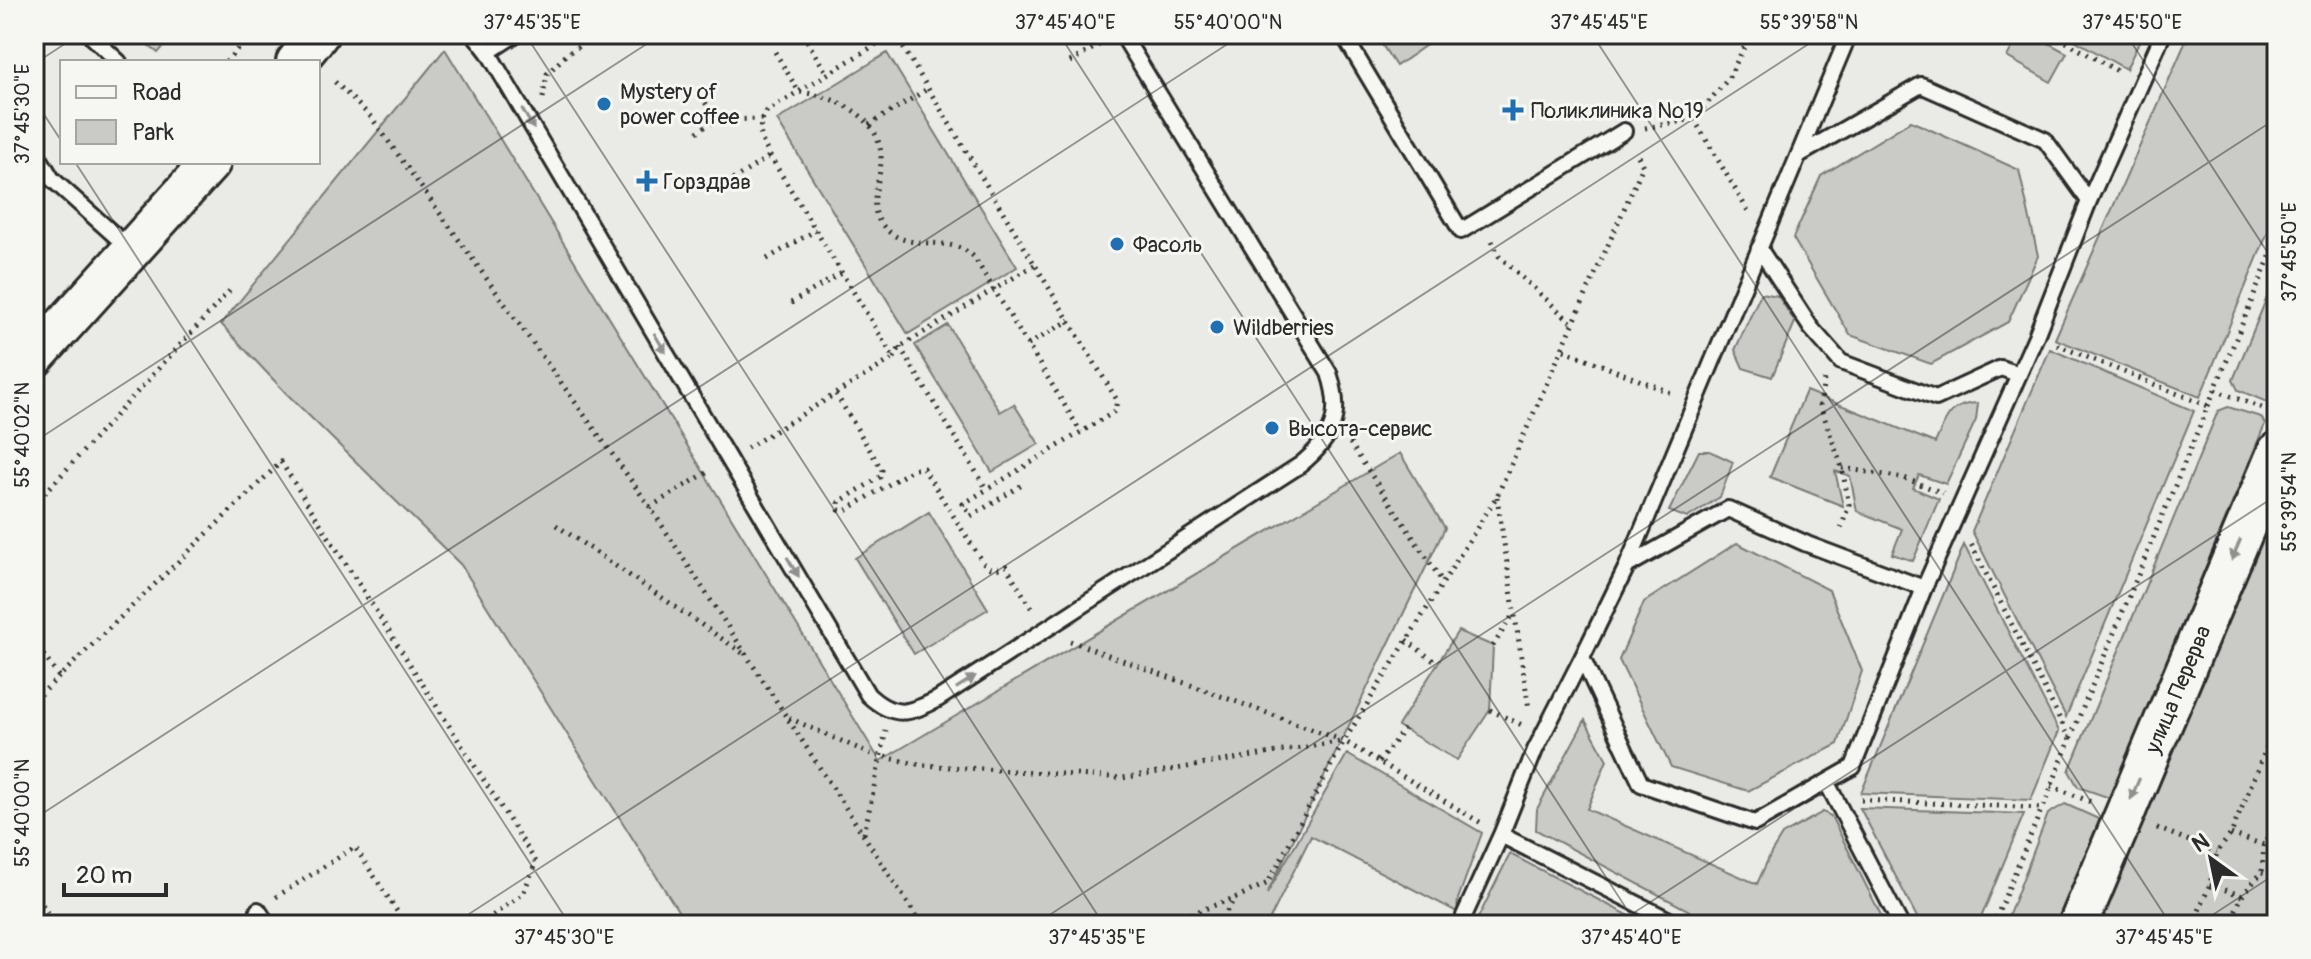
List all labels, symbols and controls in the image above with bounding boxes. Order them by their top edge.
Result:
text: 37°45'35"E [483,10,581,35]
text: 37°45'40"E [1015,10,1115,35]
text: 55°40'00"N [1174,10,1282,35]
text: 37°45'45"E [1550,10,1648,35]
text: 55°39'58"N [1760,10,1858,35]
text: 37°45'50"E [2082,10,2182,35]
legend [60,60,320,164]
text: 37°45'30"E [10,64,35,164]
text: Road [132,78,182,107]
place label: Mystery of power coffee [620,78,740,131]
marker: Mystery of power coffee [595,95,613,113]
place label: Поликлиника №19 [1531,97,1704,125]
marker: Поликлиника №19 [1502,99,1524,121]
one-way arrow [521,108,535,130]
text: Park [132,118,174,147]
place label: Горздрав [663,168,751,196]
marker: Горздрав [638,172,656,190]
text: 37°45'50"E [2277,202,2302,302]
place label: Фасоль [1133,231,1203,259]
marker: Фасоль [1108,235,1126,253]
place label: Wildberries [1233,314,1334,342]
marker: Wildberries [1208,318,1226,336]
one-way arrow [653,332,667,354]
text: 55°40'02"N [10,382,35,488]
place label: Высота-сервис [1288,415,1432,443]
marker: Высота-сервис [1263,419,1281,437]
text: 55°39'54"N [2277,452,2302,552]
one-way arrow [2229,538,2242,562]
one-way arrow [785,555,799,578]
street label: улица Перерва [2138,621,2218,759]
one-way arrow [955,675,977,689]
text: 55°40'00"N [10,759,35,867]
one-way arrow [2129,778,2142,801]
north arrow [2171,819,2251,899]
text: N [2187,827,2215,859]
scale bar [64,847,166,897]
text: 20 m [76,861,132,890]
text: 37°45'30"E [514,925,614,950]
text: 37°45'35"E [1048,925,1146,950]
text: 37°45'40"E [1581,925,1681,950]
text: 37°45'45"E [2115,925,2213,950]

